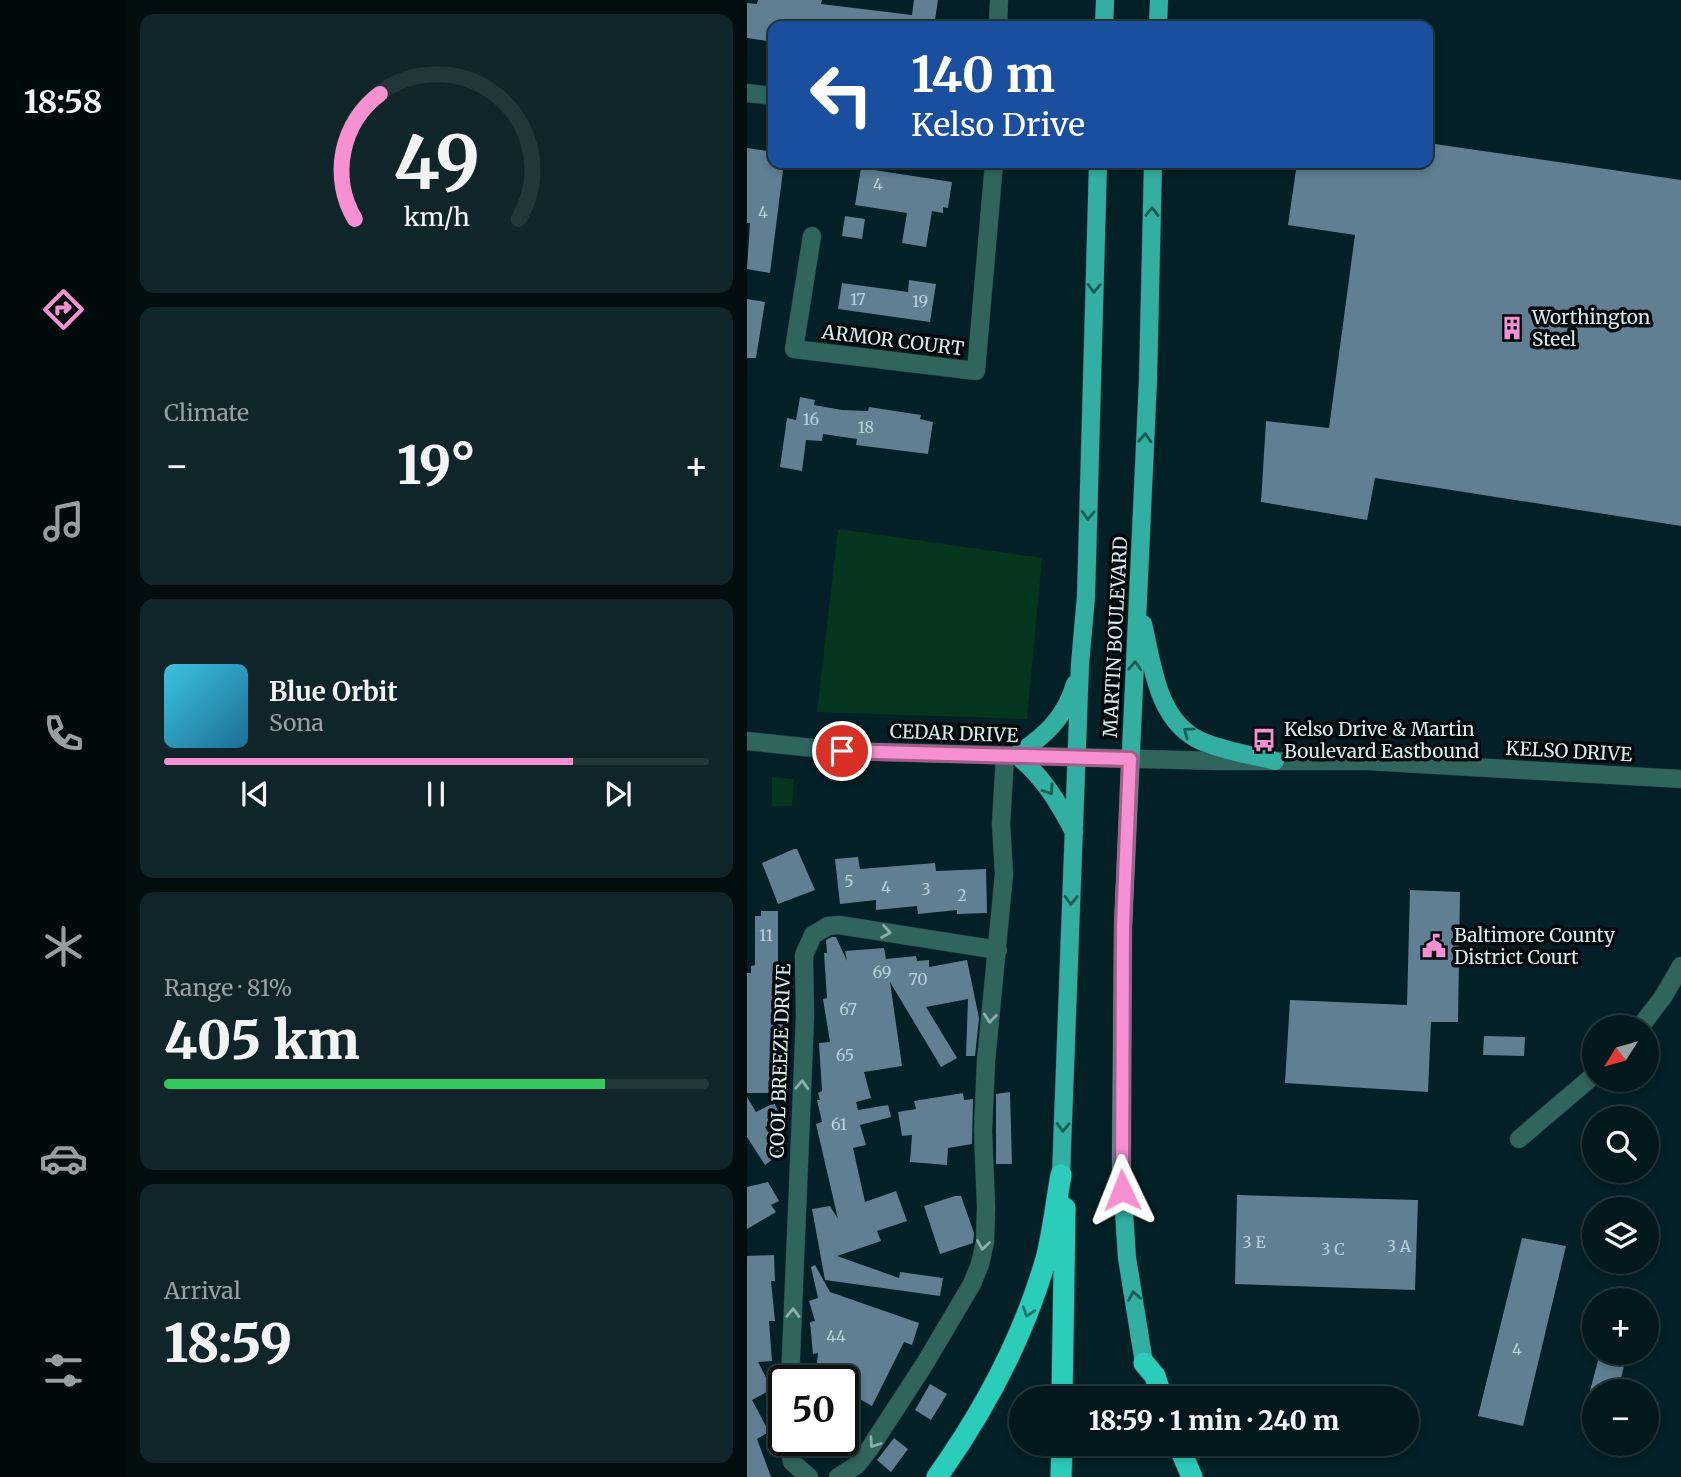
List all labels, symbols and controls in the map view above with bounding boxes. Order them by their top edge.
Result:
text: 140 m [911,44,1055,105]
icon: left [796,49,887,140]
text: 18:58 [24,82,102,122]
text: Kelso Drive [911,105,1085,145]
text: 49 [393,118,480,210]
house number: 4 [873,174,883,194]
text: km/h [403,201,470,233]
house number: 4 [758,202,768,222]
one-way arrow [1144,207,1159,218]
one-way arrow [1086,283,1102,293]
icon: directions [39,285,88,334]
house number: 17 [850,289,866,309]
house number: 19 [912,291,928,311]
place label: Worthington Steel [1531,305,1651,351]
building icon: Worthington Steel [1498,314,1526,342]
street label: ARMOR COURT [820,319,965,361]
text: Climate [164,398,249,427]
house number: 16 [803,409,819,429]
house number: 18 [858,417,874,437]
one-way arrow [1138,432,1153,443]
text: 19° [397,433,476,498]
text: − [164,442,189,489]
text: + [684,442,709,489]
icon: music [39,497,88,546]
one-way arrow [1080,510,1096,521]
street label: MARTIN BOULEVARD [1098,536,1132,738]
one-way arrow [1127,660,1142,671]
text: Blue Orbit [269,675,398,708]
text: Sona [269,708,324,737]
icon: phone [39,709,88,758]
place label: Kelso Drive & Martin Boulevard Eastbound [1284,717,1479,763]
street label: CEDAR DRIVE [889,719,1019,747]
pin [812,721,872,781]
bus stop icon: Kelso Drive & Martin Boulevard Eastbound [1250,726,1278,754]
one-way arrow [1183,728,1196,740]
icon: arrive [823,732,861,770]
street label: KELSO DRIVE [1505,736,1633,766]
icon: previous [236,775,274,813]
icon: pause [417,775,455,813]
icon: next [599,775,637,813]
one-way arrow [1041,782,1054,795]
house number: 5 [844,871,854,891]
house number: 4 [881,877,891,897]
house number: 3 [921,879,931,899]
house number: 2 [957,885,967,905]
one-way arrow [1064,895,1079,906]
icon: climate [39,922,88,971]
place label: Baltimore County District Court [1454,923,1615,969]
one-way arrow [880,924,892,939]
house number: 11 [759,925,773,945]
public building icon: Baltimore County District Court [1420,932,1448,960]
house number: 69 [873,962,891,982]
street label: COOL BREEZE DRIVE [765,963,795,1159]
house number: 70 [909,969,928,989]
text: Range · 81% [164,973,292,1002]
house number: 67 [839,999,857,1019]
text: 405 km [164,1008,360,1073]
one-way arrow [983,1013,998,1024]
north arrow [1582,1015,1659,1092]
map controls [1582,1015,1659,1456]
house number: 65 [836,1045,854,1065]
one-way arrow [794,1080,809,1091]
button: search [1582,1106,1659,1183]
house number: 61 [831,1114,847,1134]
one-way arrow [1055,1123,1071,1133]
icon: car [39,1134,88,1183]
position arrow [1085,1153,1159,1227]
button: layers [1582,1197,1659,1274]
house number: 3 E [1242,1232,1266,1252]
house number: 3 A [1387,1236,1412,1256]
one-way arrow [976,1239,991,1251]
house number: 3 C [1321,1239,1345,1259]
text: Arrival [164,1276,241,1305]
button: + [1582,1288,1659,1365]
one-way arrow [1127,1290,1142,1302]
one-way arrow [1022,1306,1037,1318]
one-way arrow [786,1307,801,1318]
text: 18:59 [164,1311,292,1376]
house number: 44 [826,1326,846,1346]
house number: 4 [1512,1339,1522,1359]
icon: filters [39,1346,88,1395]
speed limit sign: 50 [768,1365,859,1456]
button: − [1582,1379,1659,1456]
text: 18:59 · 1 min · 240 m [1089,1404,1339,1437]
one-way arrow [869,1435,882,1448]

